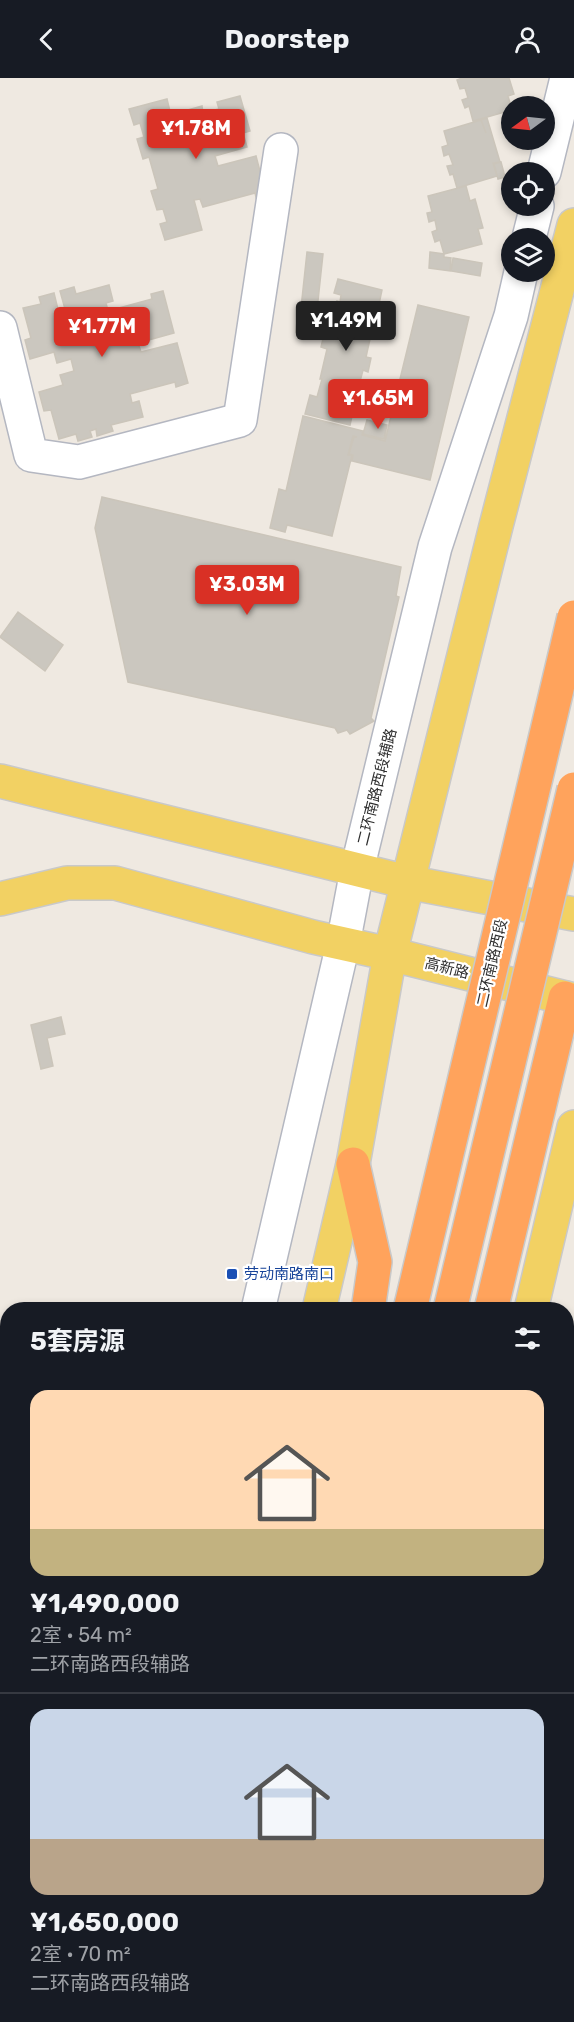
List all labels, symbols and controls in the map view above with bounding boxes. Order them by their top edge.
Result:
icon: back [30,23,63,56]
text: Doorstep [224,23,350,55]
icon: person [511,23,544,56]
north arrow [501,96,555,150]
map controls [501,96,555,282]
pin: ¥1.78M [147,109,245,160]
text: ¥1.78M [161,116,231,140]
button: locate [501,162,555,216]
button: layers [501,228,555,282]
pin: ¥1.49M [297,301,395,352]
pin: ¥1.77M [53,307,151,358]
text: ¥1.49M [310,308,382,332]
text: ¥1.77M [68,314,136,338]
pin: ¥1.65M [329,379,427,430]
text: ¥1.65M [342,386,414,410]
pin: ¥3.03M [198,565,296,616]
text: ¥3.03M [209,572,285,596]
street label: 二环南路西段辅路 [354,727,400,847]
street label: 二环南路西段 [473,917,511,1009]
street label: 高新路 [423,954,471,982]
place label: 劳动南路南口 [244,1265,334,1283]
marker: 劳动南路南口 [225,1267,239,1281]
icon: filters [511,1322,544,1355]
text: 5套房源 [30,1326,125,1357]
icon: home [233,1429,341,1537]
text: ¥1,490,000 [30,1588,180,1619]
text: 2室 · 54 m² [30,1623,132,1647]
text: 二环南路西段辅路 [30,1652,190,1676]
icon: home [233,1748,341,1856]
text: ¥1,650,000 [30,1907,179,1938]
text: 2室 · 70 m² [30,1942,131,1966]
text: 二环南路西段辅路 [30,1971,190,1995]

